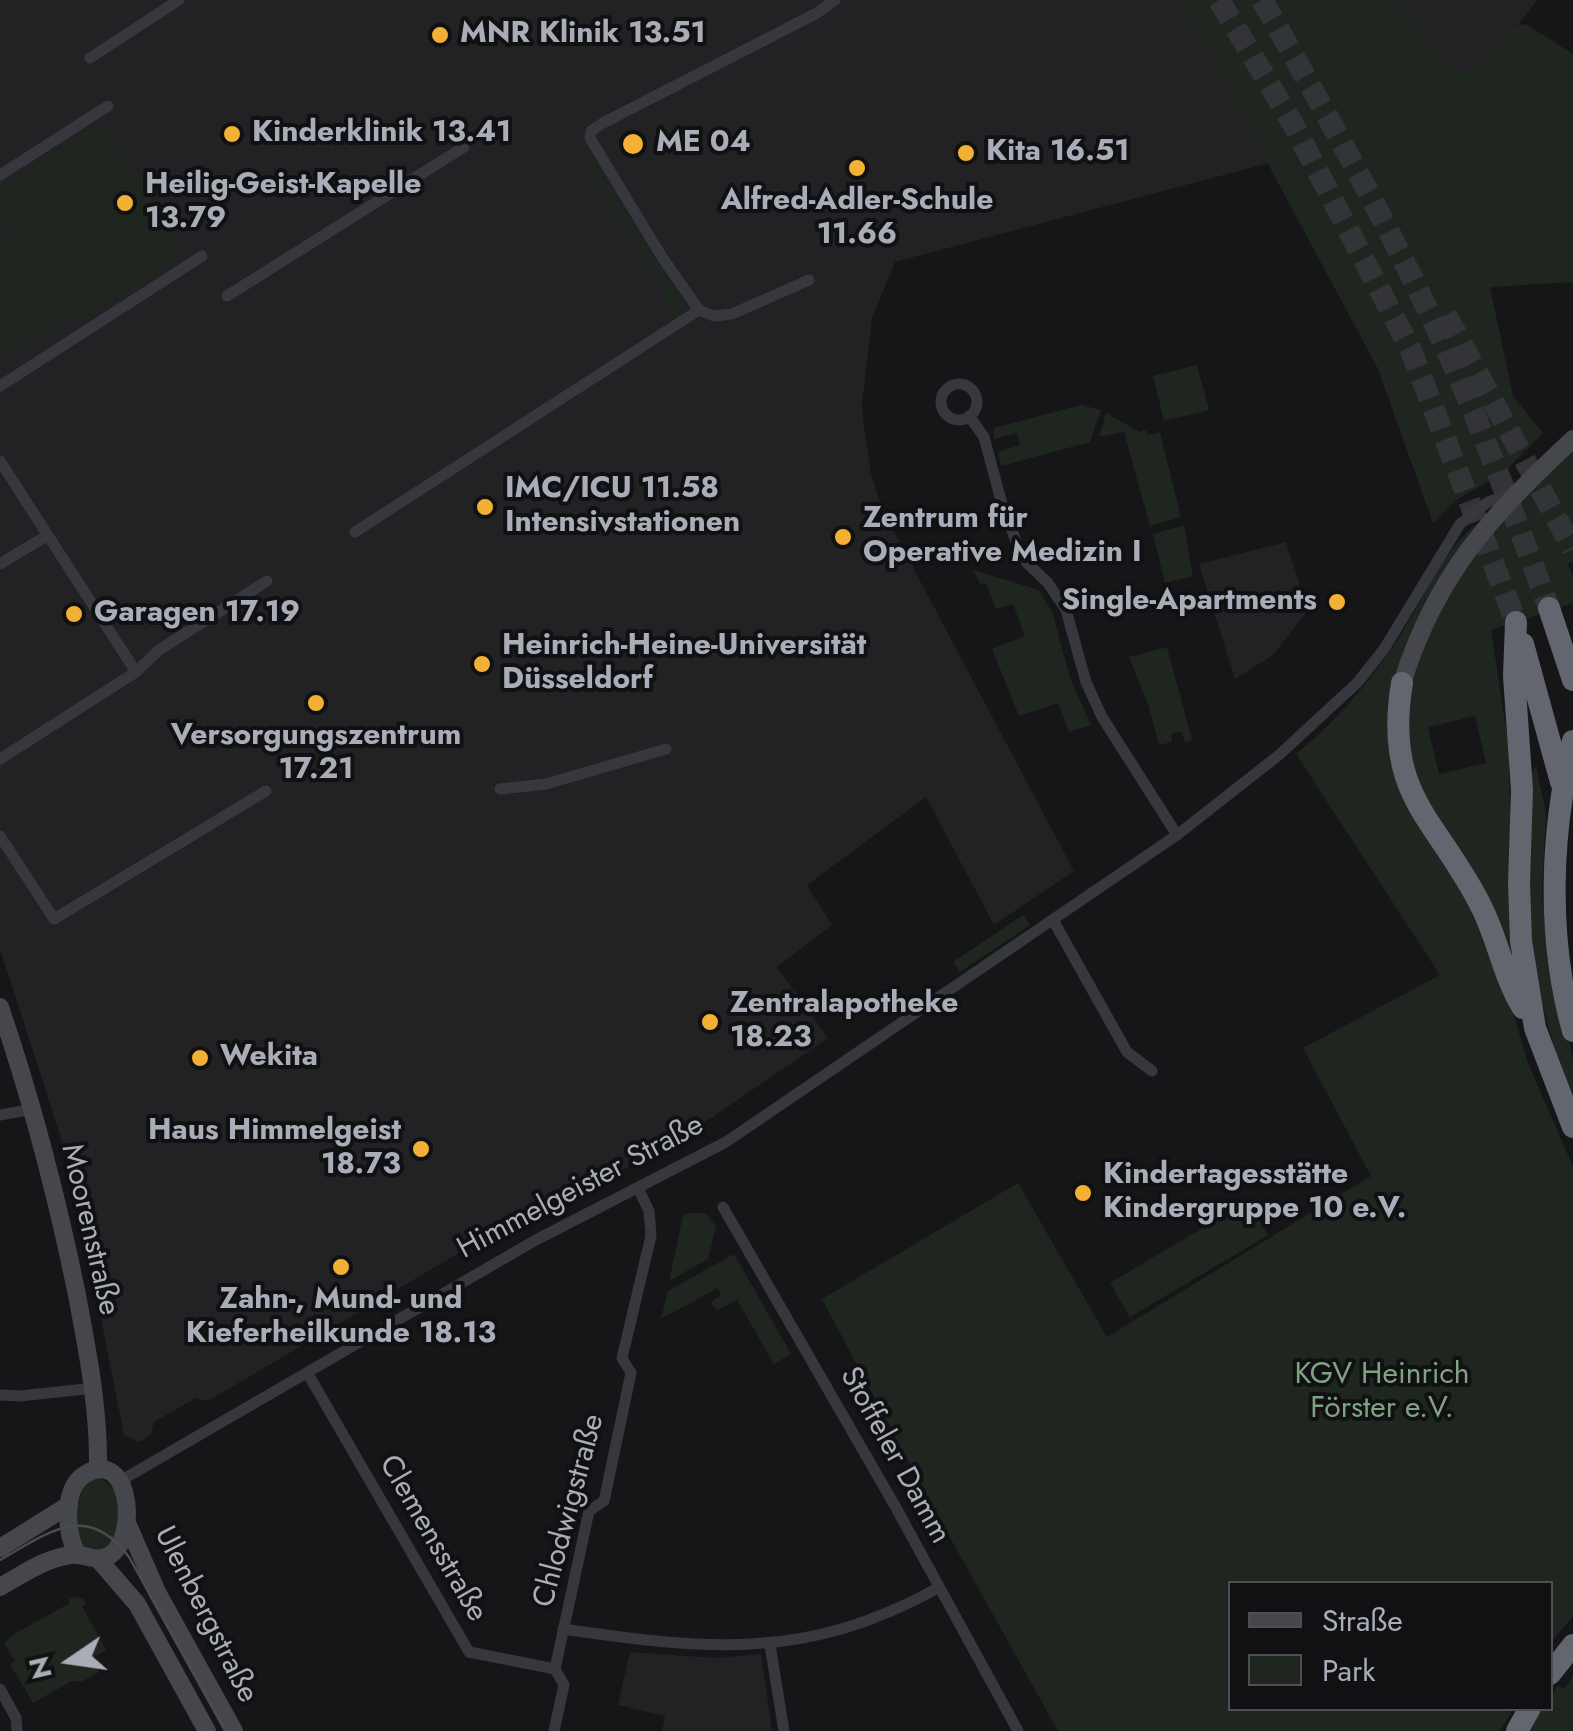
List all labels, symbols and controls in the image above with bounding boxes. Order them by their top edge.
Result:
place label: MNR Klinik 13.51 [460,17,706,53]
marker: MNR Klinik 13.51 [429,24,451,46]
place label: Kinderklinik 13.41 [252,116,511,152]
marker: Kinderklinik 13.41 [221,123,243,145]
place label: ME 04 [656,126,751,162]
marker: ME 04 [620,131,646,157]
place label: Kita 16.51 [986,135,1130,171]
marker: Kita 16.51 [955,142,977,164]
marker: Alfred-Adler-Schule 11.66 [846,157,868,179]
place label: Heilig-Geist-Kapelle 13.79 [145,168,421,238]
place label: Alfred-Adler-Schule 11.66 [721,184,993,254]
marker: Heilig-Geist-Kapelle 13.79 [114,192,136,214]
place label: IMC/ICU 11.58 Intensivstationen [505,472,740,542]
marker: IMC/ICU 11.58 Intensivstationen [474,496,496,518]
place label: Zentrum für Operative Medizin I [863,502,1142,572]
marker: Zentrum für Operative Medizin I [832,526,854,548]
place label: Single-Apartments [1062,584,1317,620]
marker: Single-Apartments [1326,591,1348,613]
place label: Garagen 17.19 [94,596,300,632]
marker: Garagen 17.19 [63,603,85,625]
place label: Heinrich-Heine-Universität Düsseldorf [502,629,866,700]
marker: Heinrich-Heine-Universität Düsseldorf [471,653,493,675]
marker: Versorgungszentrum 17.21 [305,692,327,714]
place label: Versorgungszentrum 17.21 [171,719,461,790]
place label: Zentralapotheke 18.23 [730,987,959,1058]
marker: Zentralapotheke 18.23 [699,1011,721,1033]
place label: Wekita [220,1040,318,1076]
marker: Wekita [189,1047,211,1069]
street label: Himmelgeister Straße [452,1108,710,1268]
place label: Haus Himmelgeist 18.73 [148,1114,401,1184]
marker: Haus Himmelgeist 18.73 [410,1138,432,1160]
street label: Moorenstraße [52,1141,126,1319]
place label: Kindertagesstätte Kindergruppe 10 e.V. [1103,1158,1406,1228]
marker: Kindertagesstätte Kindergruppe 10 e.V. [1072,1182,1094,1204]
marker: Zahn-, Mund- und Kieferheilkunde 18.13 [330,1256,352,1278]
place label: Zahn-, Mund- und Kieferheilkunde 18.13 [186,1283,496,1354]
park label: KGV Heinrich Förster e.V. [1294,1358,1470,1428]
street label: Stoffeler Damm [831,1362,957,1550]
street label: Chlodwigstraße [527,1411,613,1611]
street label: Clemensstraße [370,1449,494,1629]
street label: Ulenbergstraße [145,1521,265,1709]
legend [1228,1581,1553,1711]
text: Straße [1322,1599,1403,1642]
north arrow [20,1611,120,1711]
text: Park [1322,1649,1375,1692]
text: N [18,1652,63,1683]

